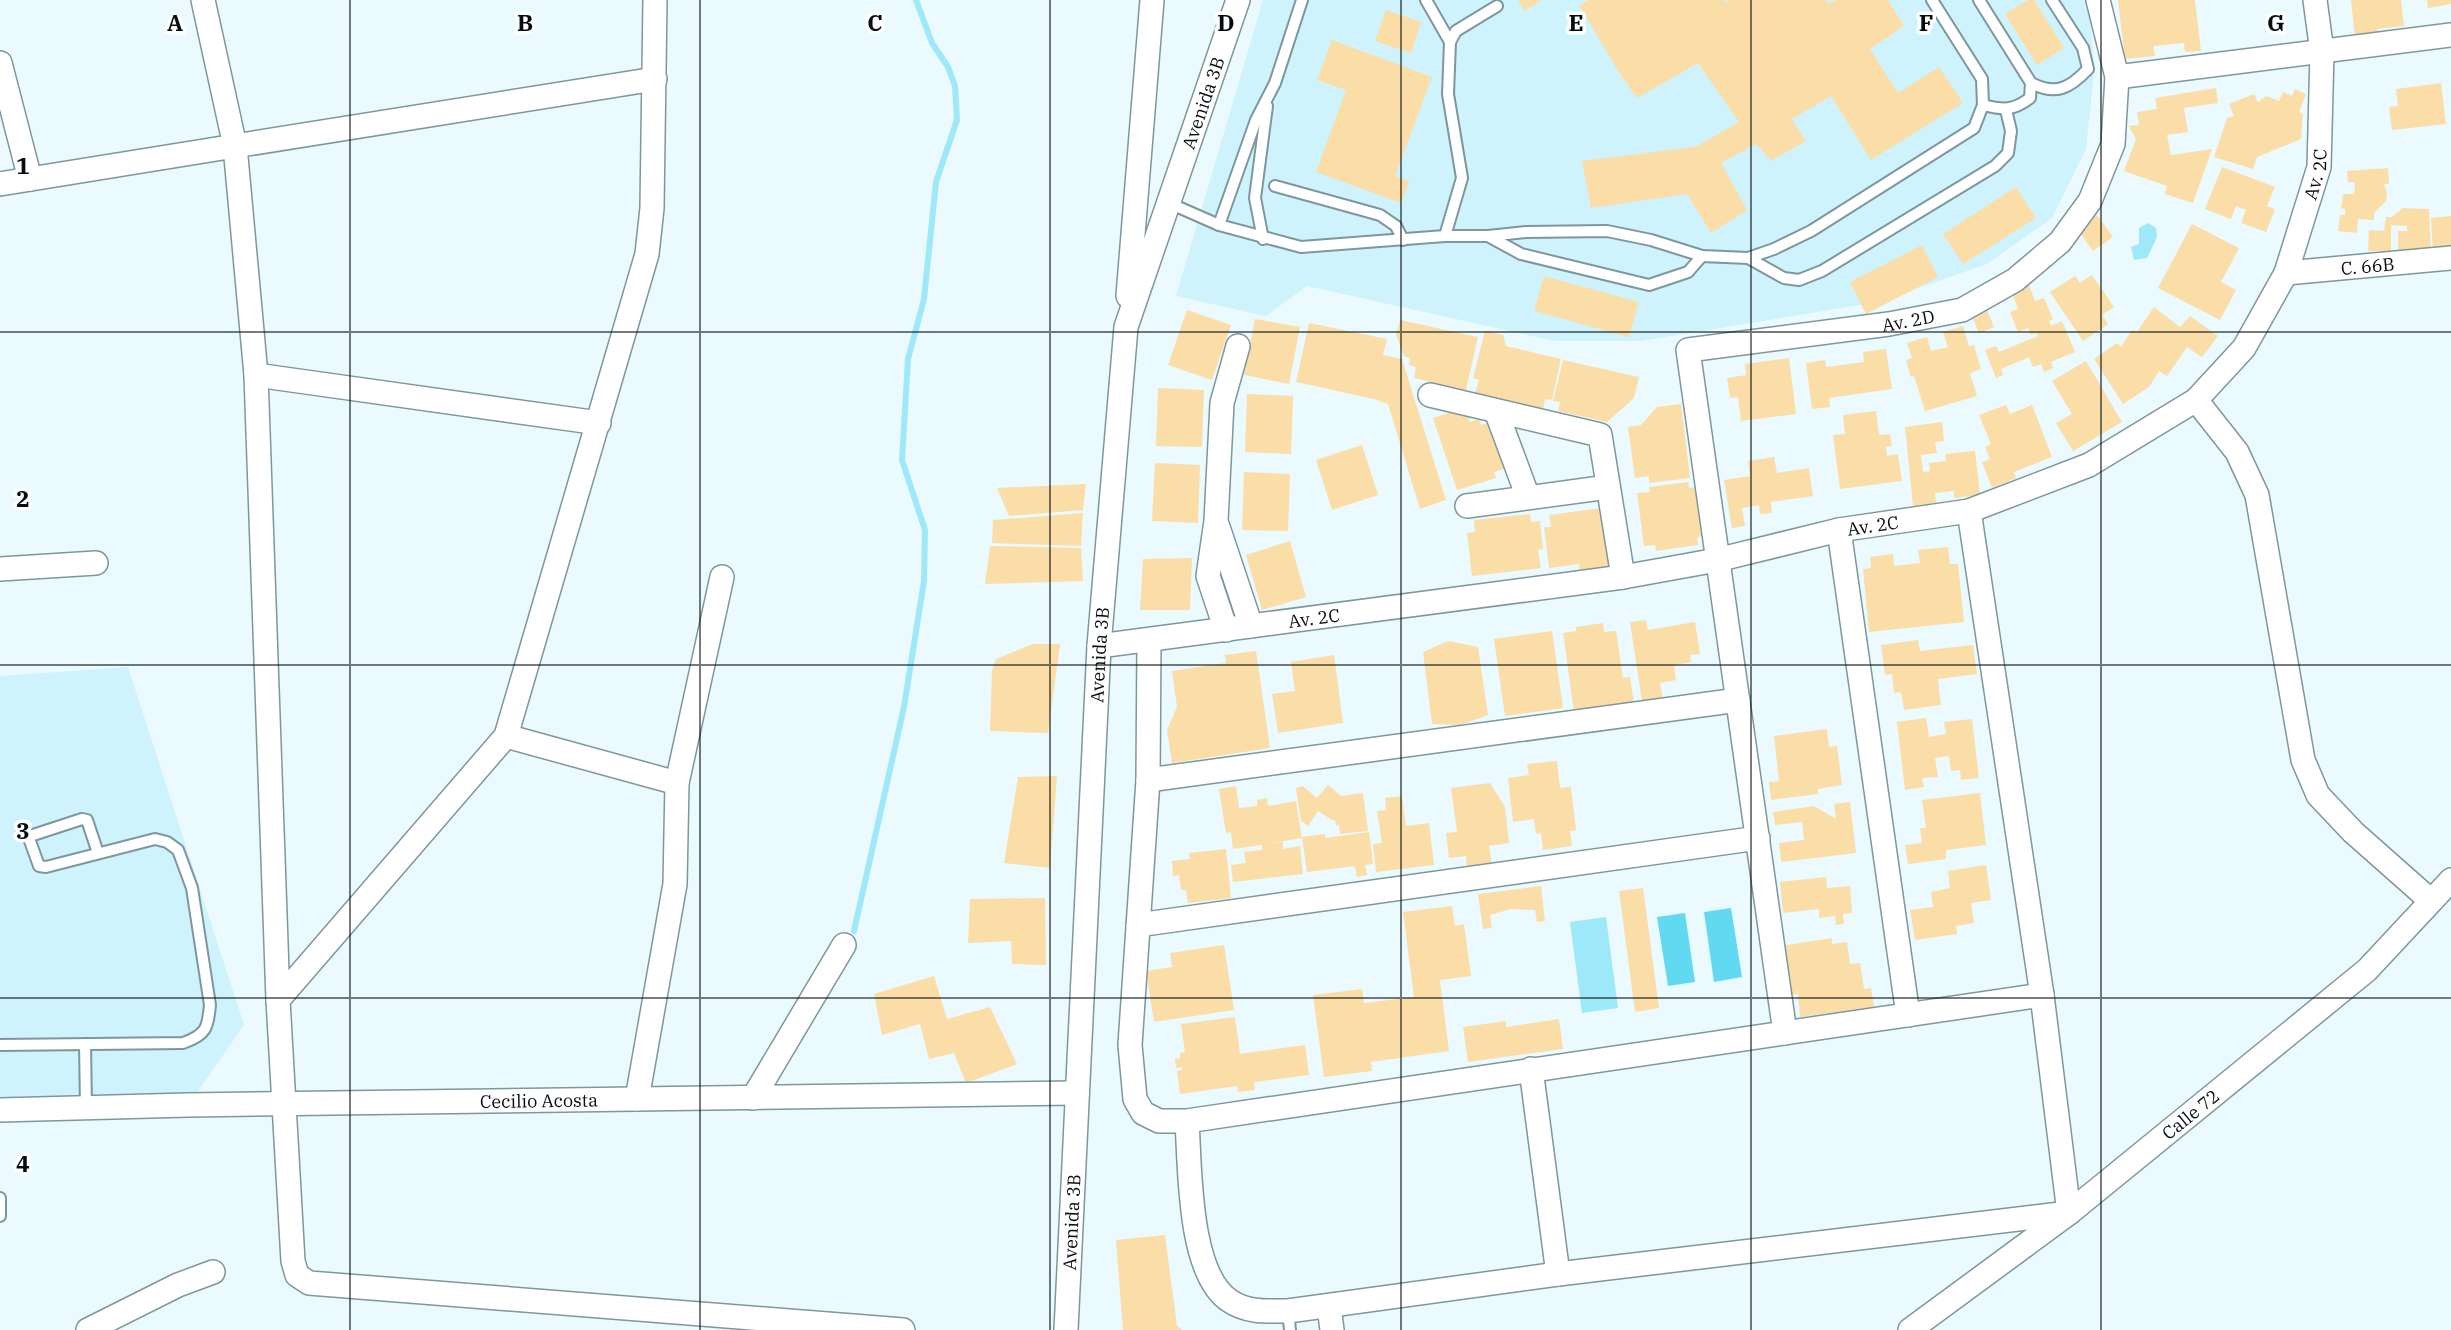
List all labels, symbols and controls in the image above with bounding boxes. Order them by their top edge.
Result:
text: A [167,7,183,37]
text: B [517,7,533,37]
text: C [867,7,883,37]
text: D [1217,7,1235,37]
text: E [1568,7,1584,37]
text: F [1919,7,1933,37]
text: G [2267,7,2285,37]
street label: Avenida 3B [1176,54,1229,152]
street label: Av. 2C [2298,148,2331,202]
text: 1 [16,150,30,180]
street label: C. 66B [2340,252,2395,279]
street label: Av. 2D [1881,304,1936,336]
text: 2 [16,483,30,513]
street label: Av. 2C [1846,510,1900,540]
street label: Av. 2C [1287,603,1341,632]
street label: Avenida 3B [1085,606,1114,703]
text: 3 [16,815,30,845]
street label: Calle 72 [2157,1084,2224,1144]
street label: Cecilio Acosta [480,1088,598,1113]
text: 4 [16,1148,30,1178]
street label: Avenida 3B [1057,1174,1085,1271]

